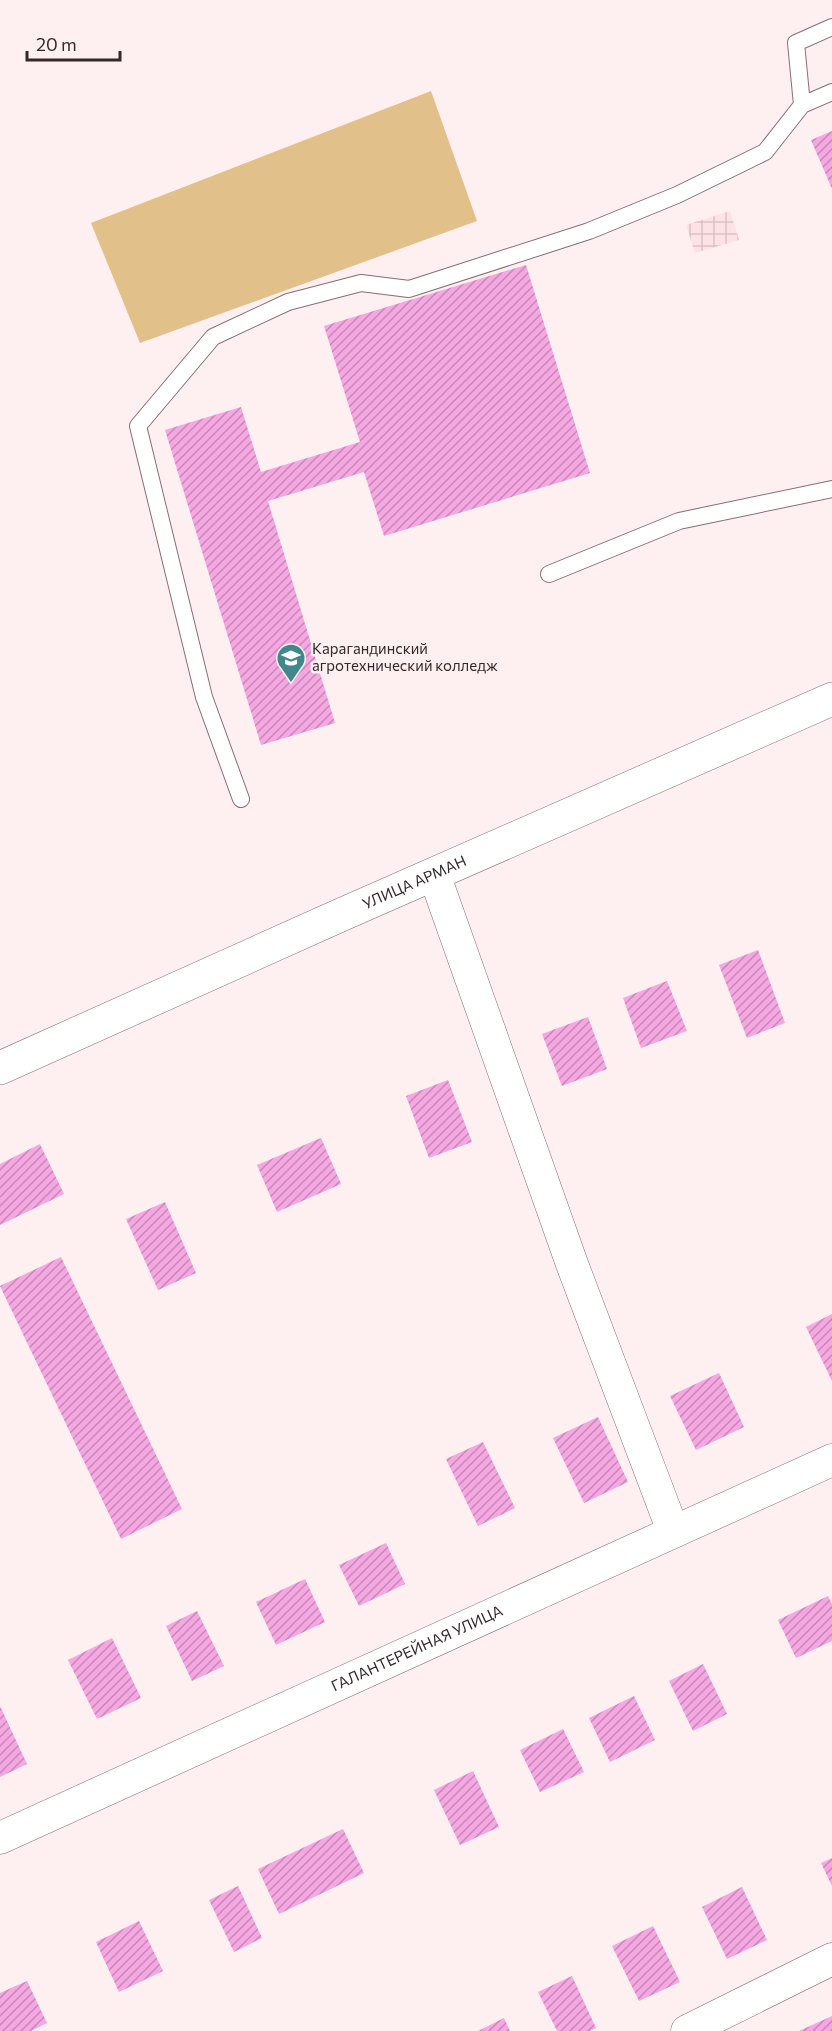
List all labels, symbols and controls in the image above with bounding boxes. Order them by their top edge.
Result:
scale bar [27,24,120,62]
text: 20 m [36,33,77,55]
place label: Карагандинский агротехнический колледж [312,639,498,674]
school or university icon: Карагандинский агротехнический колледж [275,642,307,684]
street label: УЛИЦА АРМАН [359,851,469,912]
street label: ГАЛАНТЕРЕЙНАЯ УЛИЦА [328,1601,505,1694]

